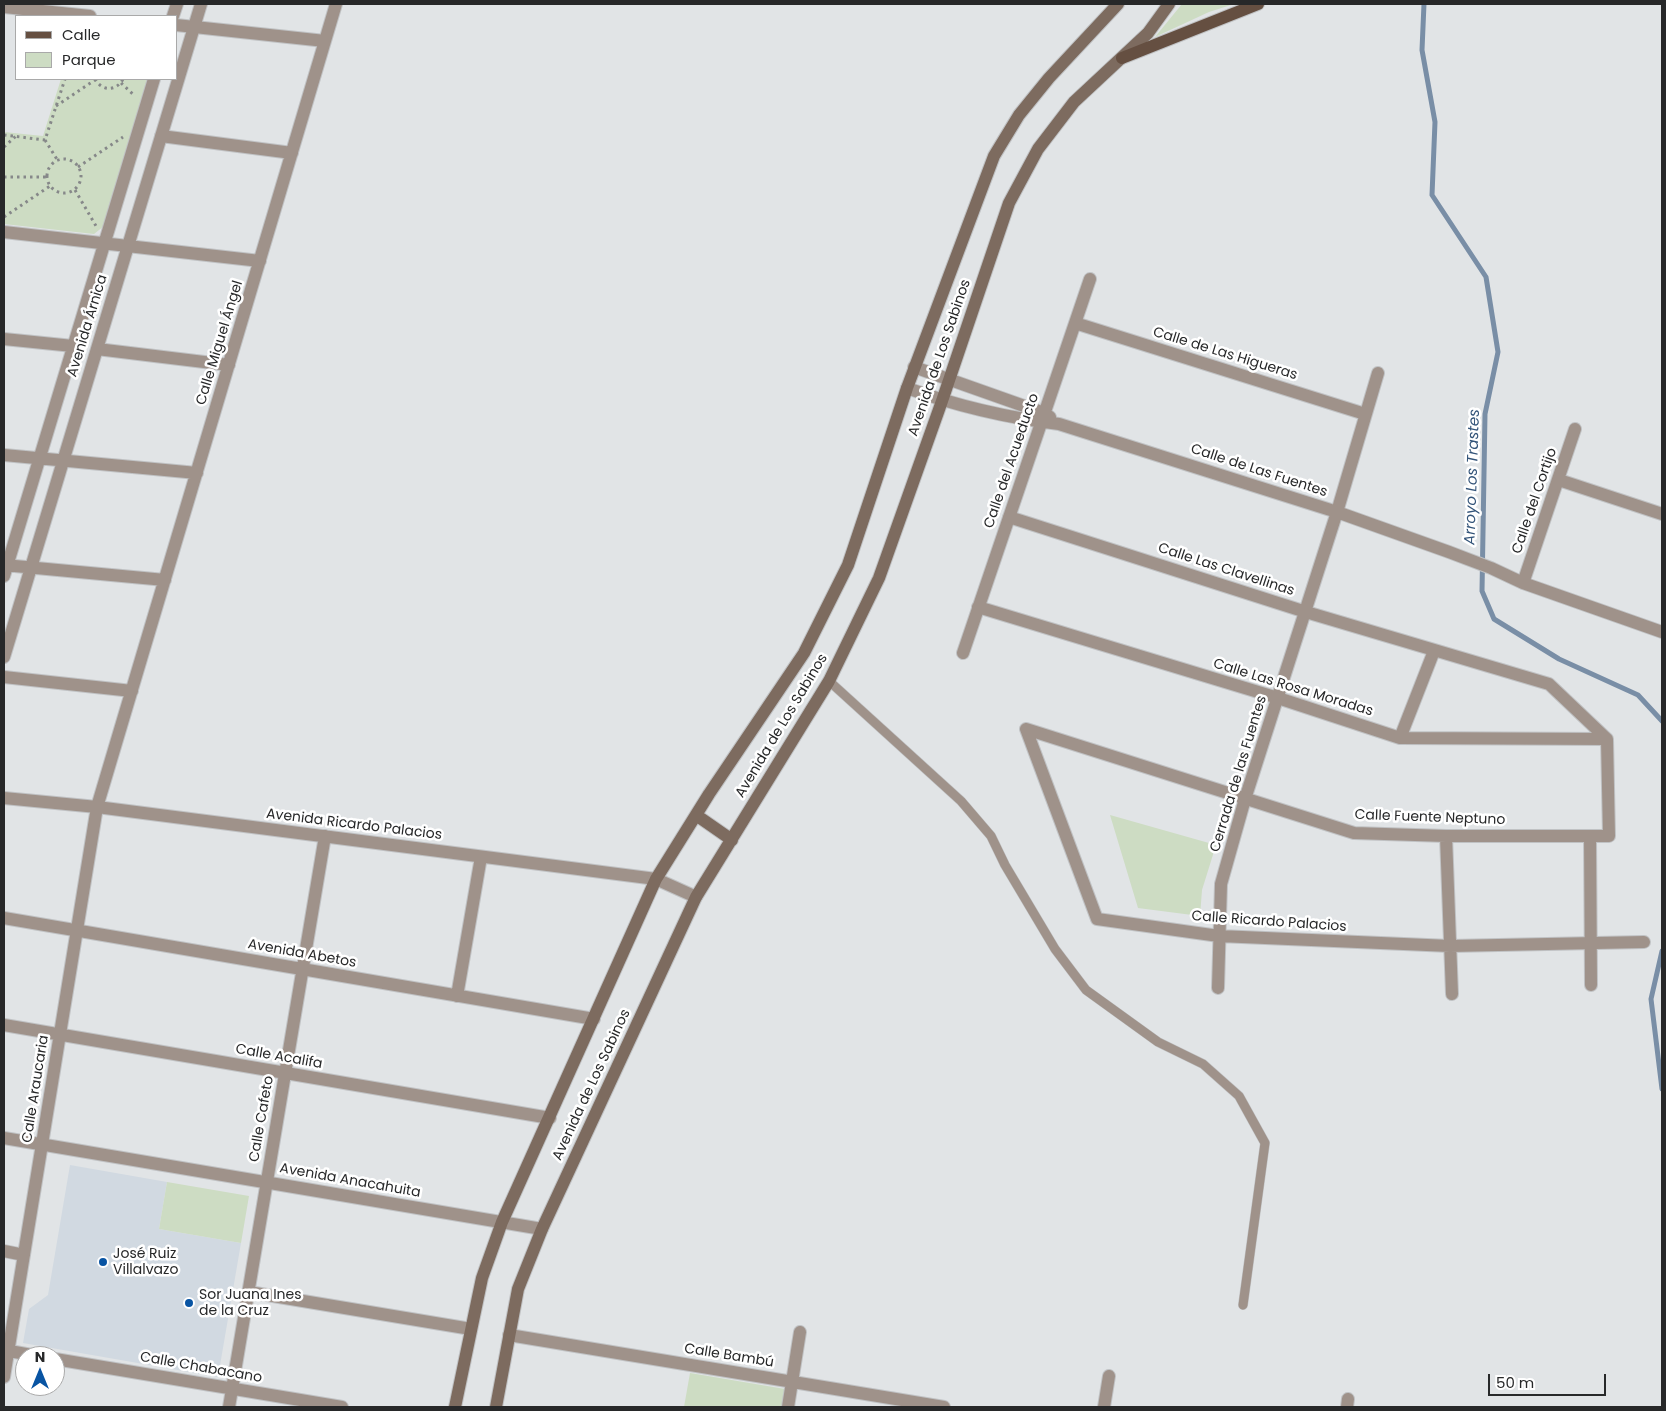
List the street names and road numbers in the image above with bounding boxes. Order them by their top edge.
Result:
street label: Avenida Árnica [64,273,112,379]
street label: Avenida de Los Sabinos [905,277,975,439]
street label: Calle Miguel Ángel [193,279,247,407]
street label: Calle de Las Higueras [1151,324,1299,384]
street label: Calle del Acueducto [981,391,1043,531]
street label: Calle de Las Fuentes [1189,441,1329,501]
street label: Calle del Cortijo [1509,446,1561,556]
street label: Calle Las Clavellinas [1156,540,1296,600]
street label: Avenida de Los Sabinos [732,651,832,801]
street label: Calle Las Rosa Moradas [1211,656,1375,720]
street label: Cerrada de las Fuentes [1207,694,1271,854]
street label: Avenida Ricardo Palacios [265,806,443,844]
street label: Calle Fuente Neptuno [1354,807,1506,829]
street label: Calle Ricardo Palacios [1191,908,1347,936]
street label: Avenida Abetos [246,936,358,972]
street label: Avenida de Los Sabinos [550,1007,634,1163]
street label: Calle Araucaria [19,1034,53,1144]
street label: Calle Acalifa [234,1041,324,1073]
street label: Calle Cafeto [246,1075,278,1163]
street label: Avenida Anacahuita [278,1160,422,1202]
street label: Calle Bambú [683,1341,775,1371]
street label: Calle Chabacano [139,1349,263,1387]

